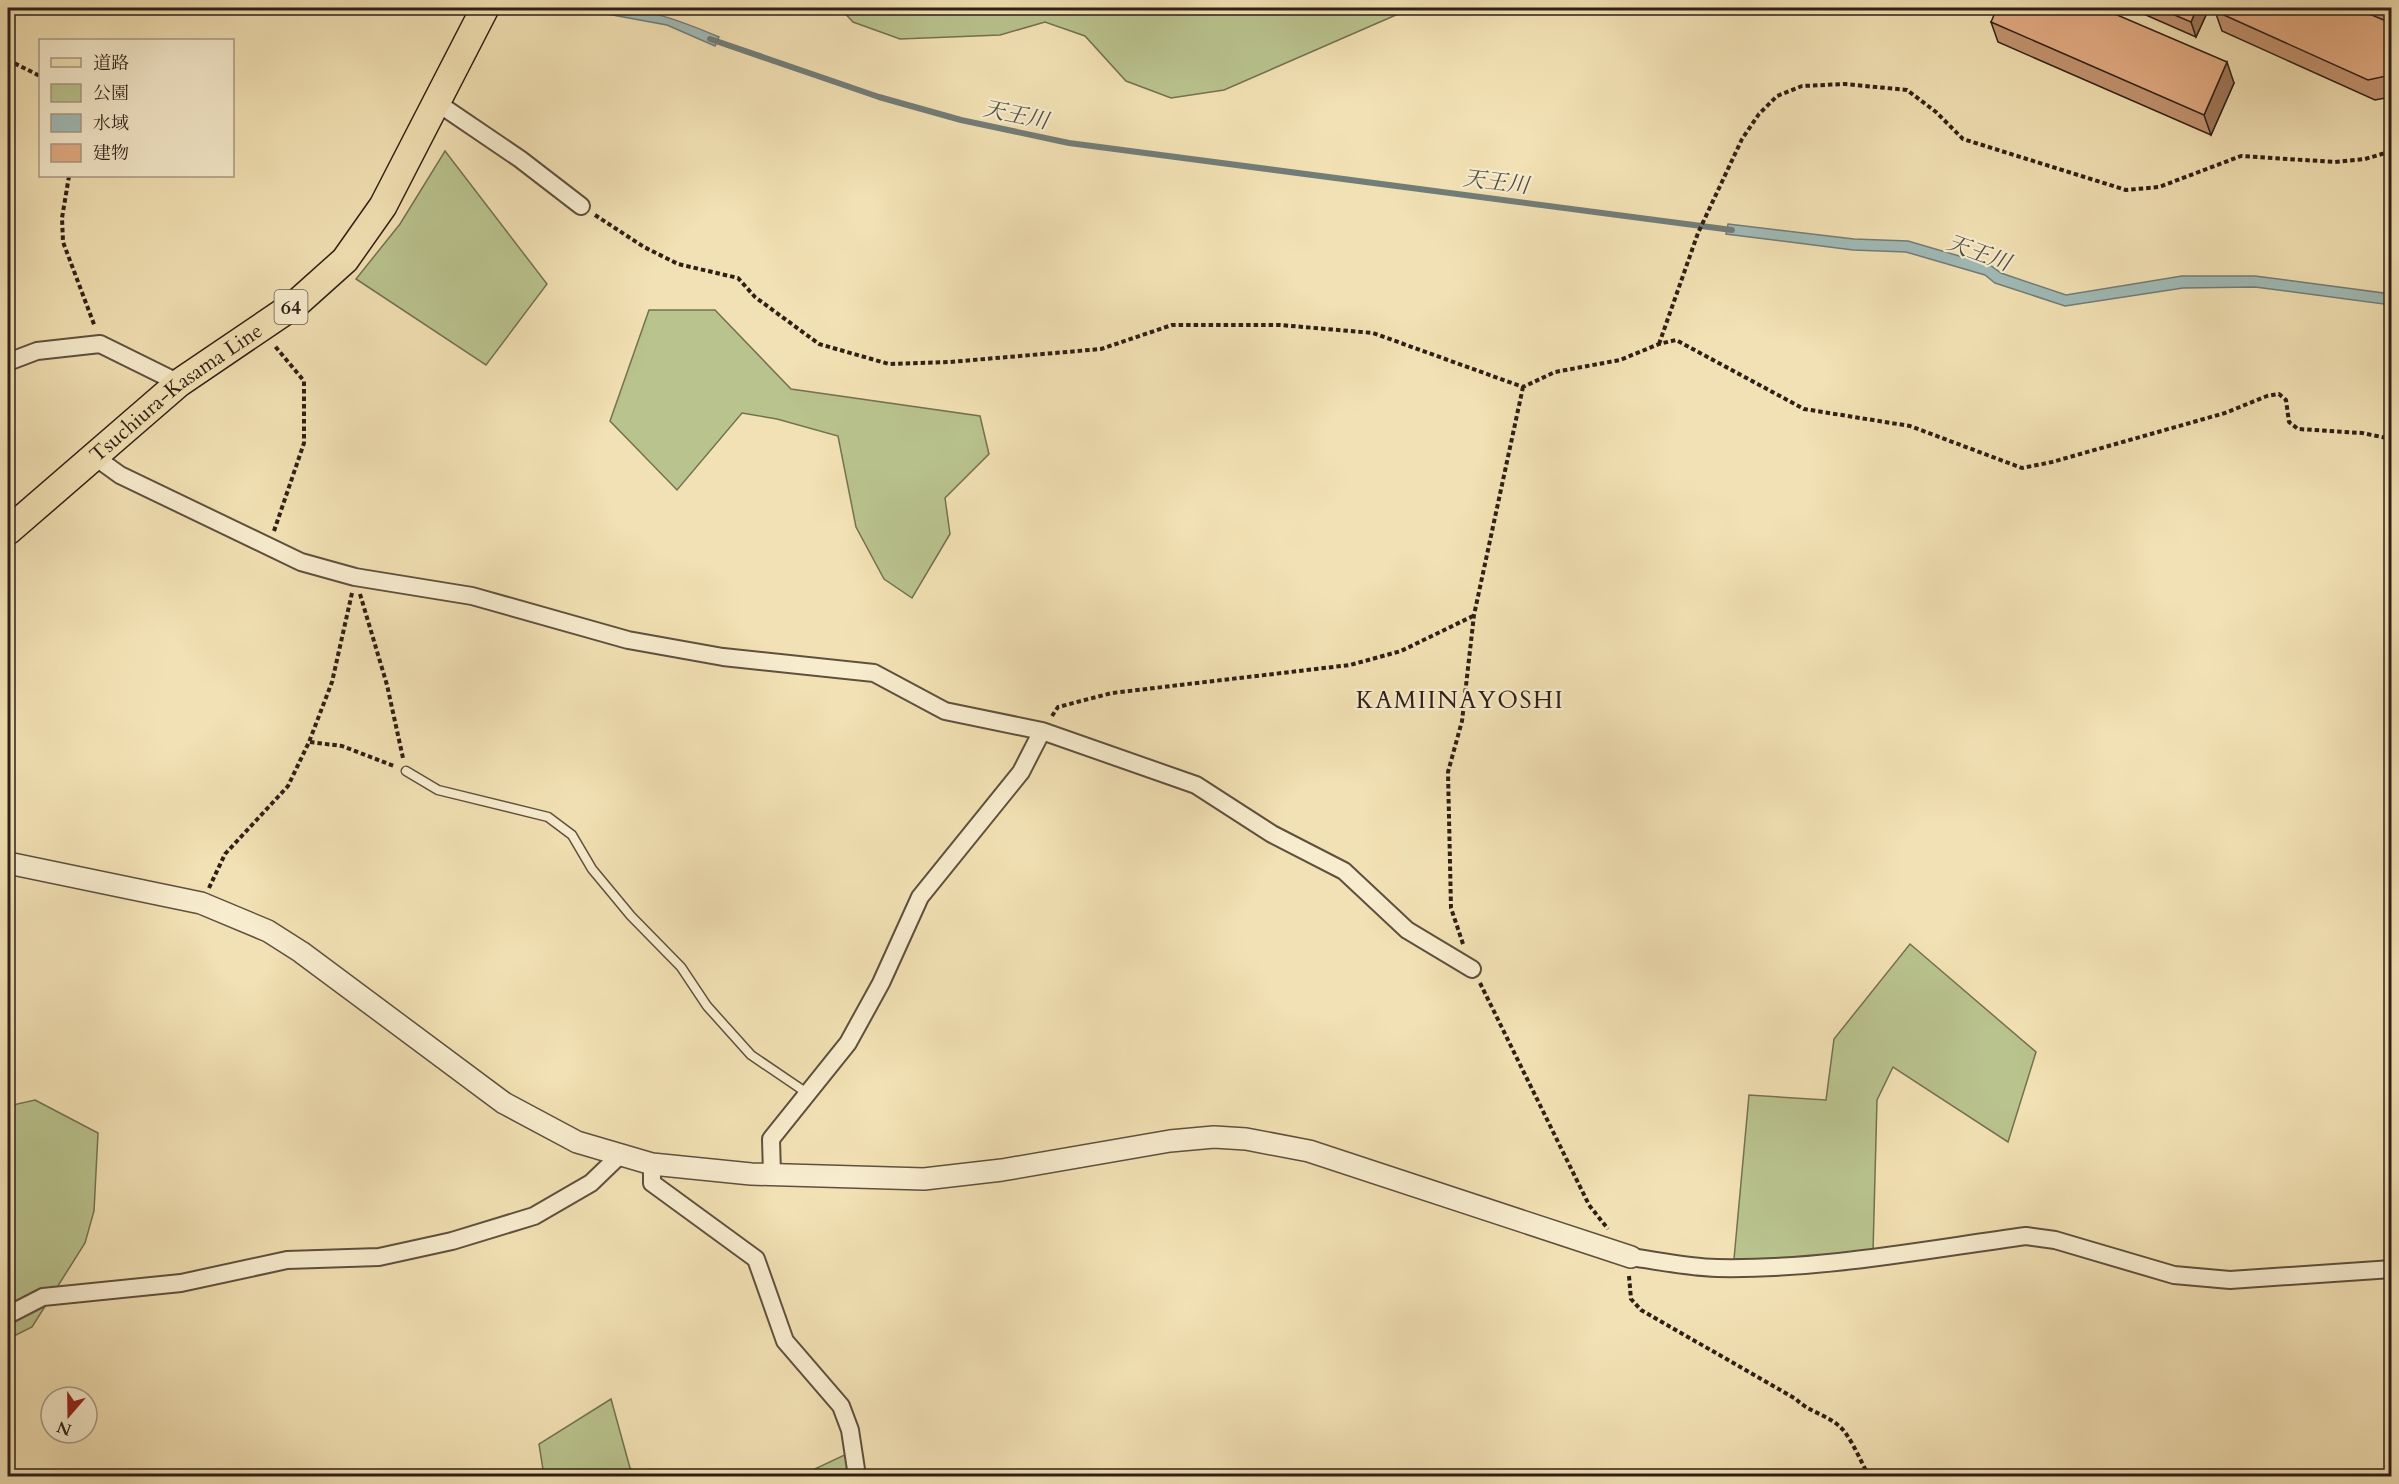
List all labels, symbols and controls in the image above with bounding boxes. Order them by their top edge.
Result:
legend [39,39,234,177]
text: 道路 [93,51,129,76]
text: 公園 [93,81,129,106]
water label: 天王川 [980,93,1053,137]
text: 水域 [93,111,129,136]
text: 建物 [93,141,129,166]
water label: 天王川 [1461,163,1532,201]
water label: 天王川 [1943,228,2017,279]
road number: 64 [274,290,308,324]
street label: Tsuchiura-Kasama Line [84,316,268,469]
district label: KAMIINAYOSHI [1356,684,1564,717]
north arrow [39,1385,99,1445]
text: N [54,1415,75,1441]

